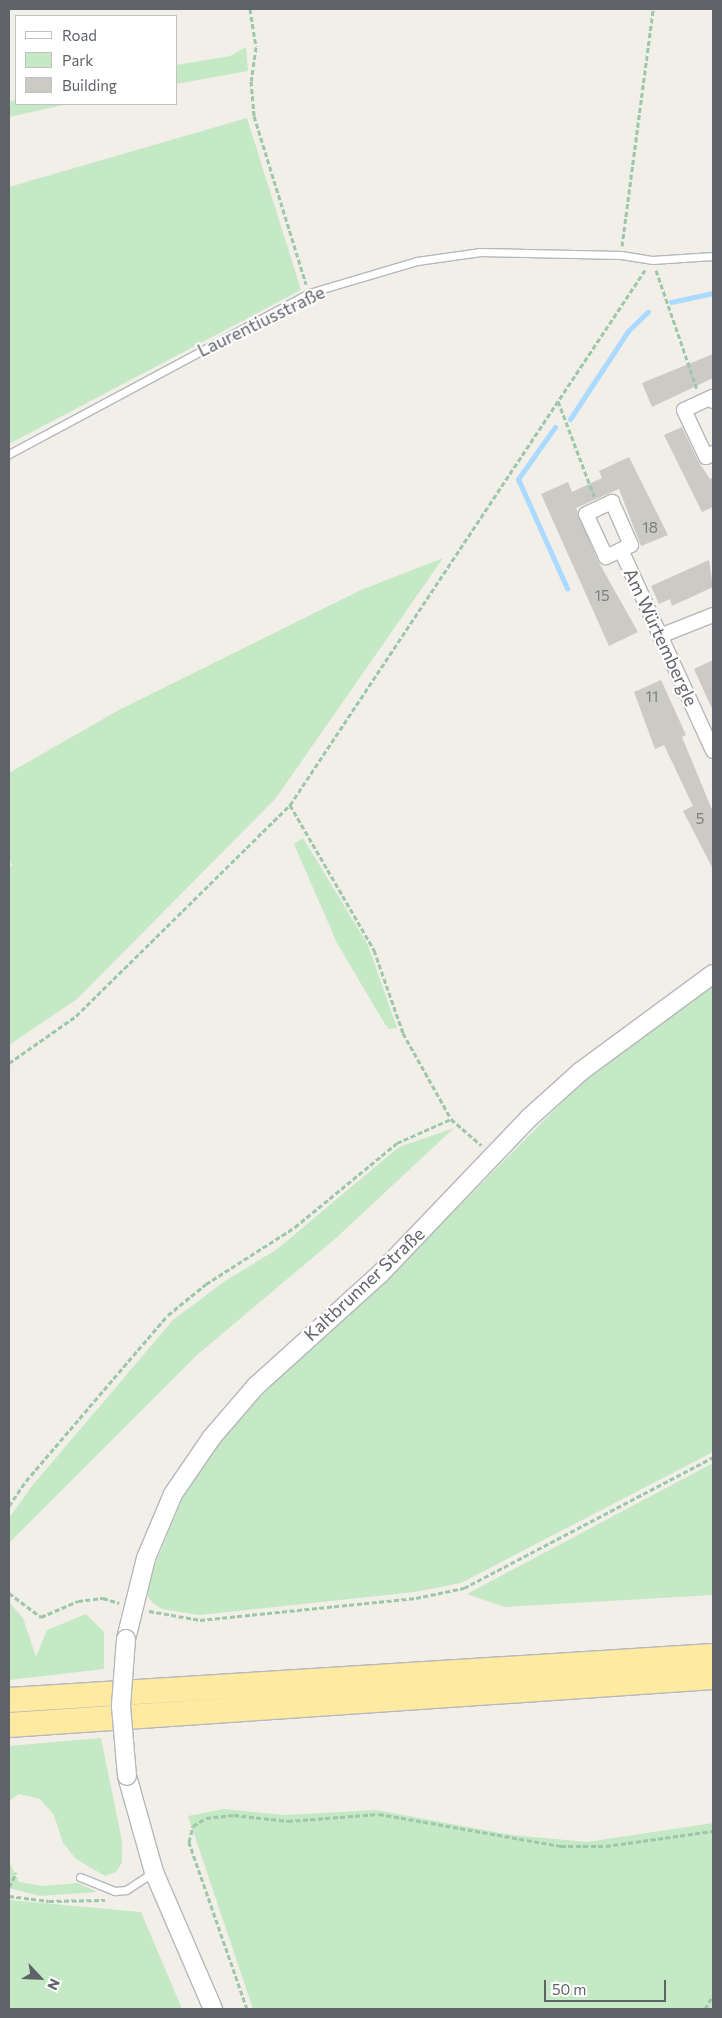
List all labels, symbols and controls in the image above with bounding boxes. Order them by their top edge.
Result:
legend [15,15,178,105]
text: Road [62,26,97,44]
text: Park [62,51,93,69]
text: Building [62,76,117,94]
street label: Laurentiusstraße [194,281,328,361]
house number: 18 [642,519,658,537]
street label: Am Würtembergle [620,565,702,709]
house number: 15 [594,587,610,605]
house number: 11 [646,688,658,706]
house number: 5 [696,810,704,828]
street label: Kaltbrunner Straße [299,1223,429,1345]
north arrow [15,1953,65,2003]
scale bar [547,1970,670,2002]
text: N [44,1976,64,1993]
text: 50 m [552,1980,586,1998]

